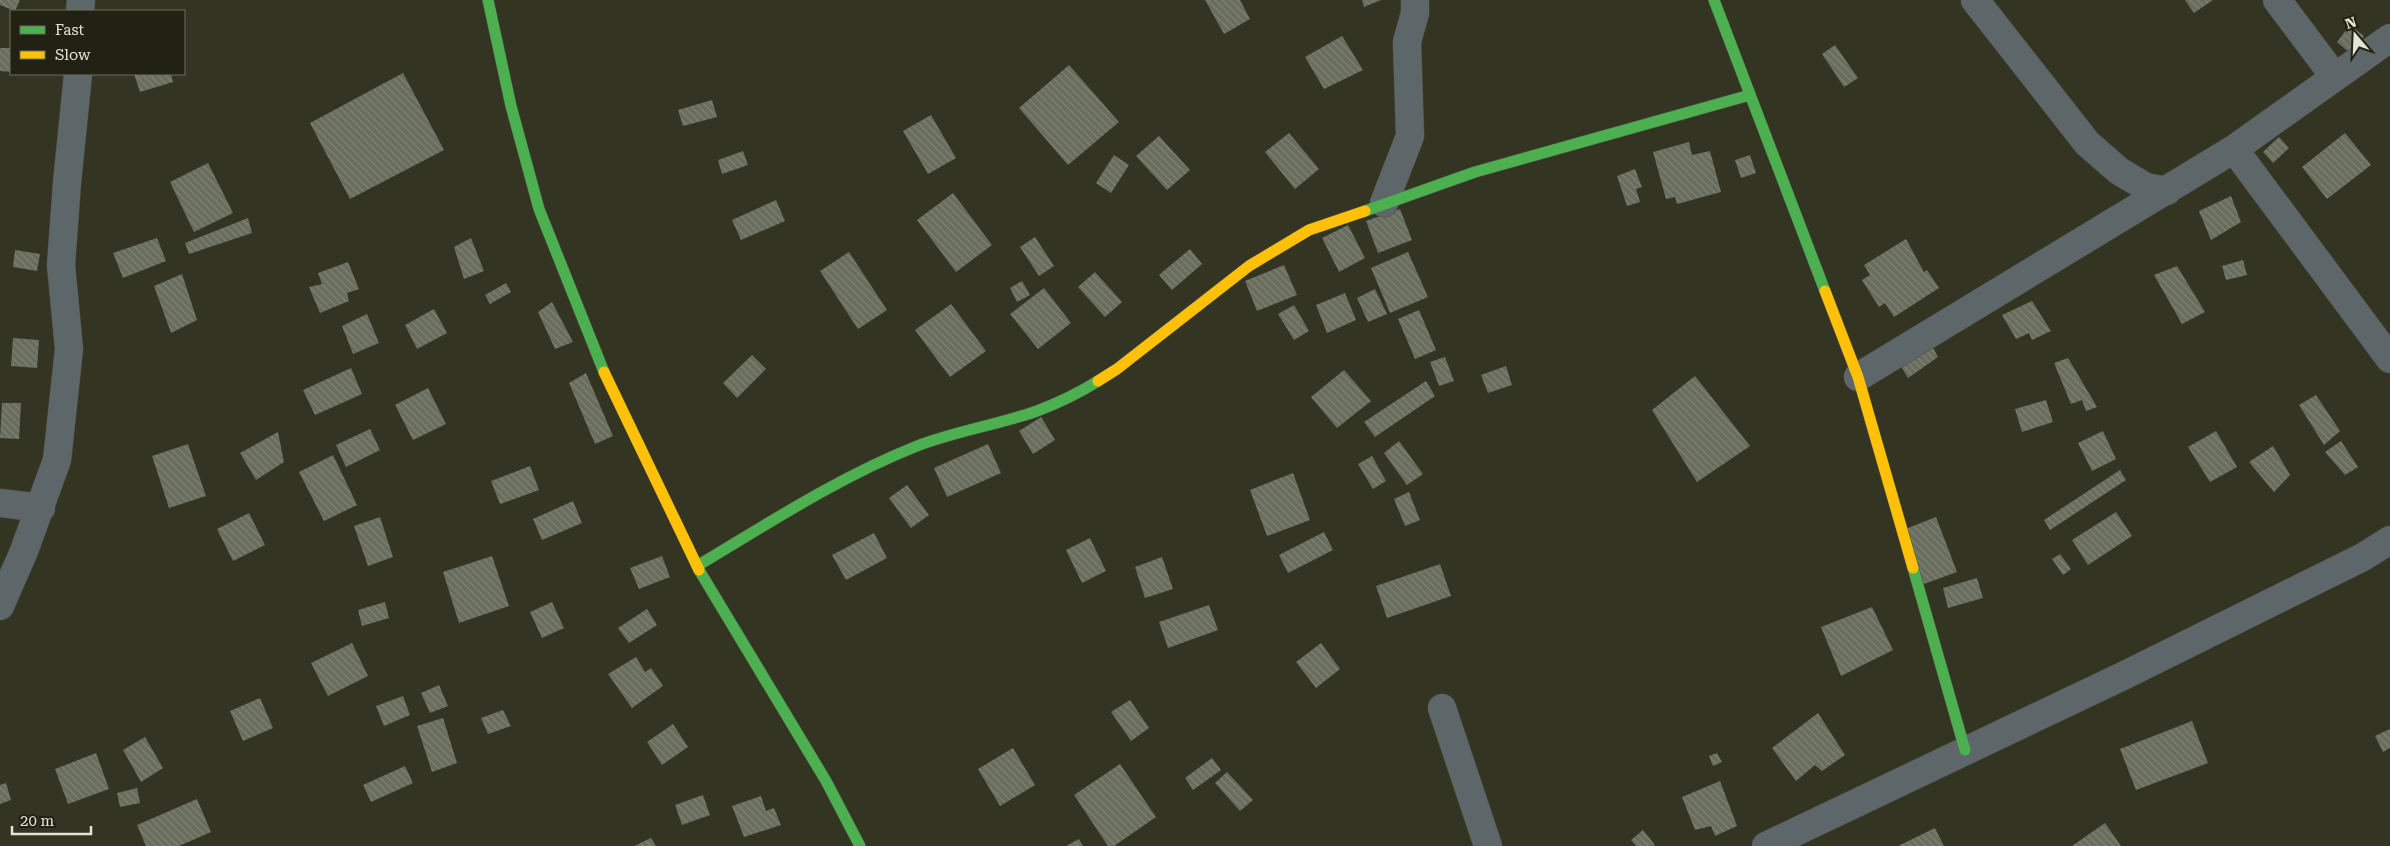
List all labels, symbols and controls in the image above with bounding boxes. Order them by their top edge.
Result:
legend [10,10,185,75]
north arrow [2330,10,2380,60]
text: N [2343,13,2359,32]
text: Fast [55,21,85,39]
text: Slow [55,46,91,64]
scale bar [12,804,91,836]
text: 20 m [20,812,55,830]

